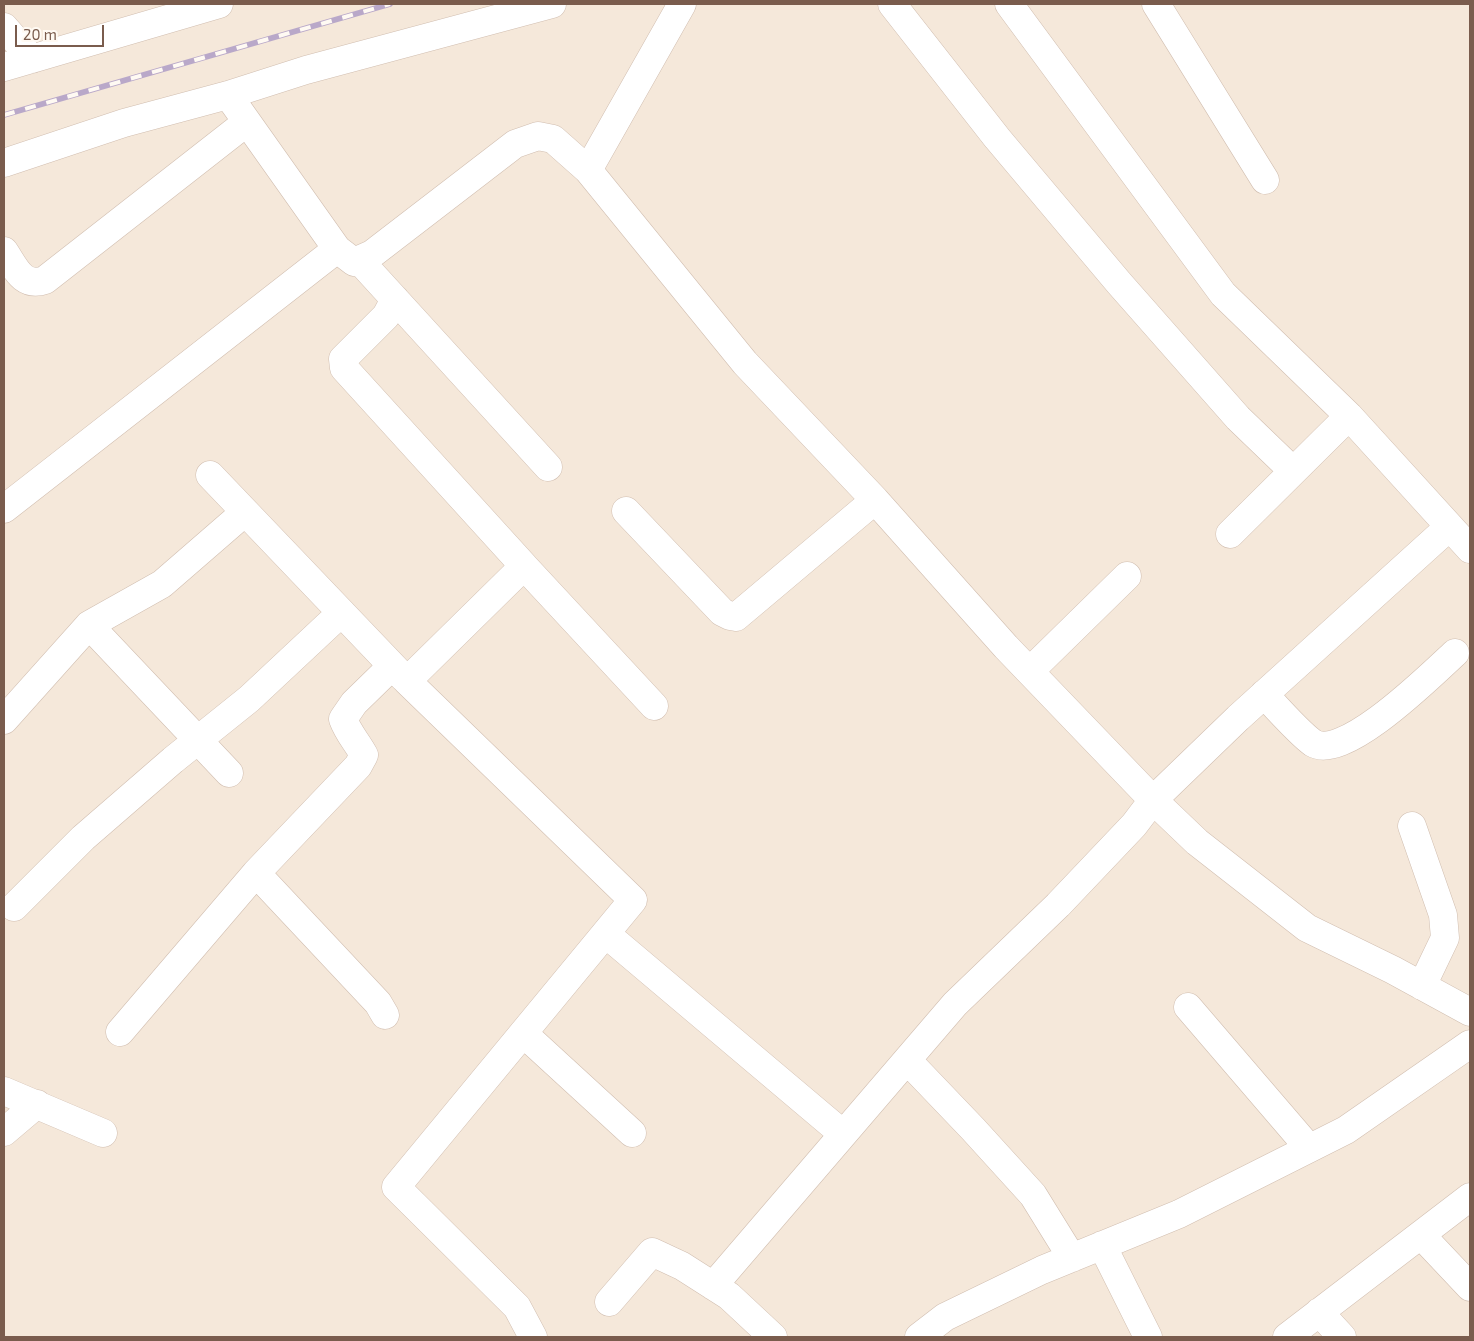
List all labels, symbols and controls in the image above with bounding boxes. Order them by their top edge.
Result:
scale bar [18,15,106,47]
text: 20 m [23,25,57,43]

